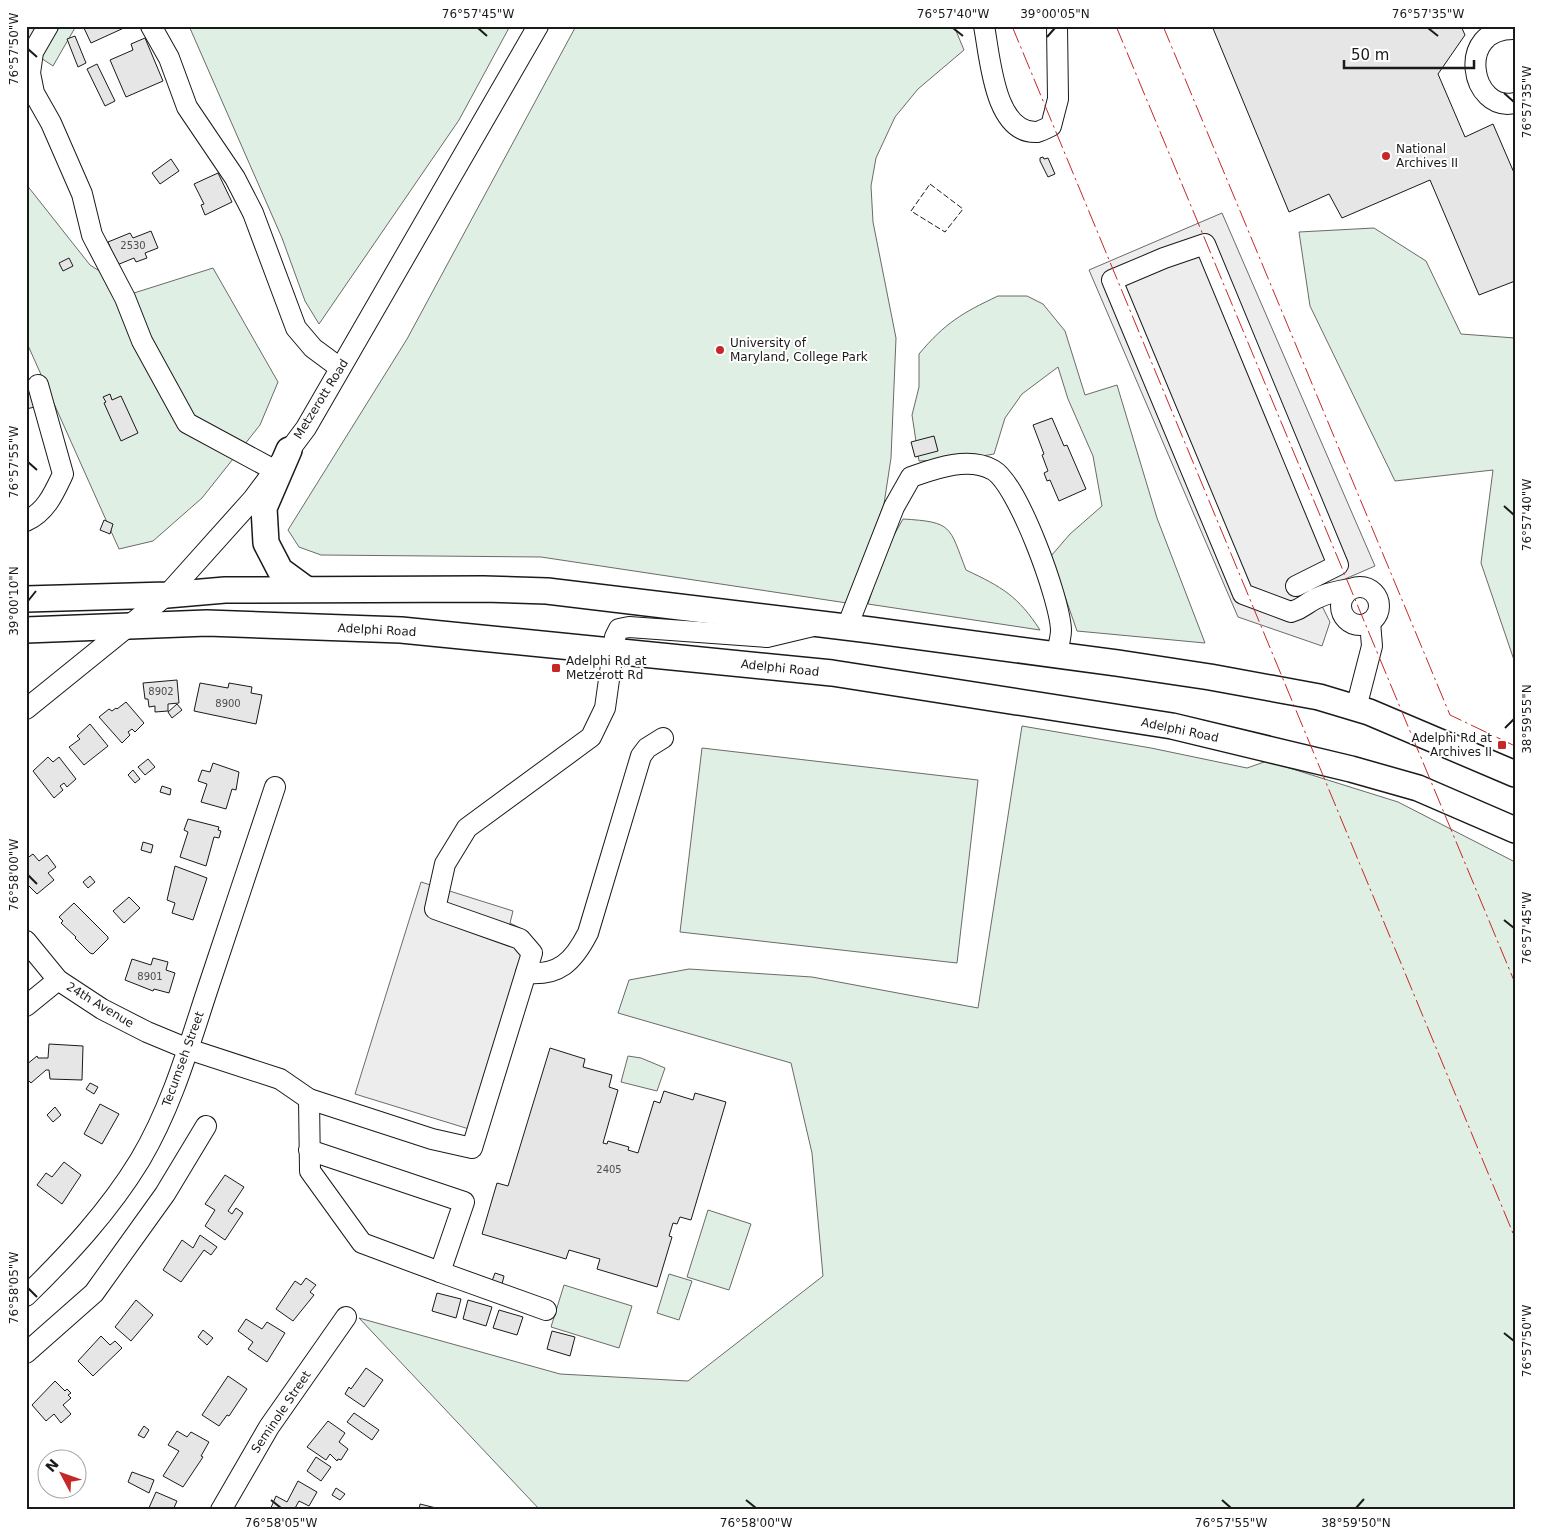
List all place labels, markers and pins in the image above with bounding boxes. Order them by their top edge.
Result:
place label: National Archives II [1396,142,1458,170]
marker: National Archives II [1380,150,1392,162]
place label: University of Maryland, College Park [730,336,868,364]
marker: University of Maryland, College Park [714,344,726,356]
place label: Adelphi Rd at Metzerott Rd [566,654,647,682]
marker: Adelphi Rd at Metzerott Rd [550,662,562,674]
place label: Adelphi Rd at Archives II [1411,731,1492,759]
marker: Adelphi Rd at Archives II [1496,739,1508,751]

